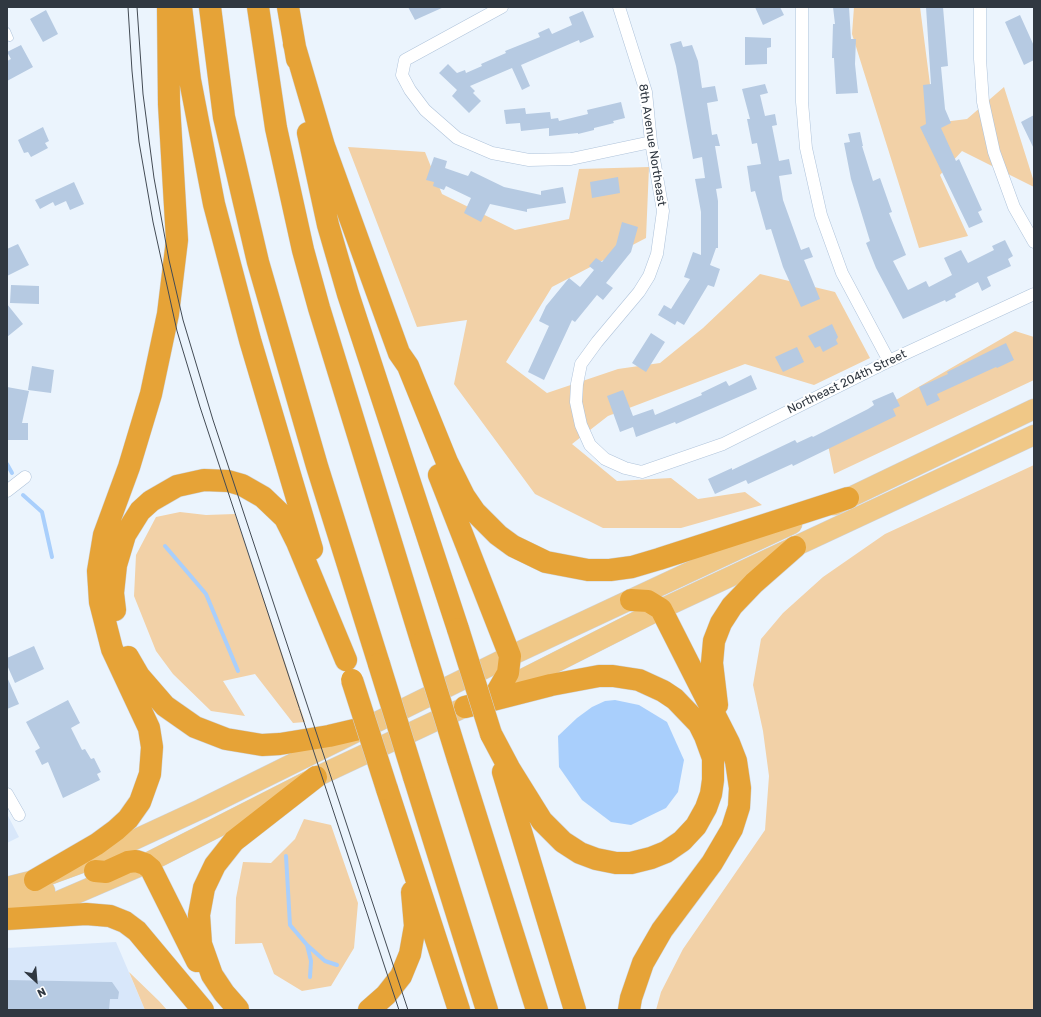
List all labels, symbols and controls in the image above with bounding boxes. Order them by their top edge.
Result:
street label: 8th Avenue Northeast [635,83,669,207]
street label: Northeast 204th Street [785,347,909,417]
north arrow [16,961,56,1001]
text: N [35,985,48,1000]

